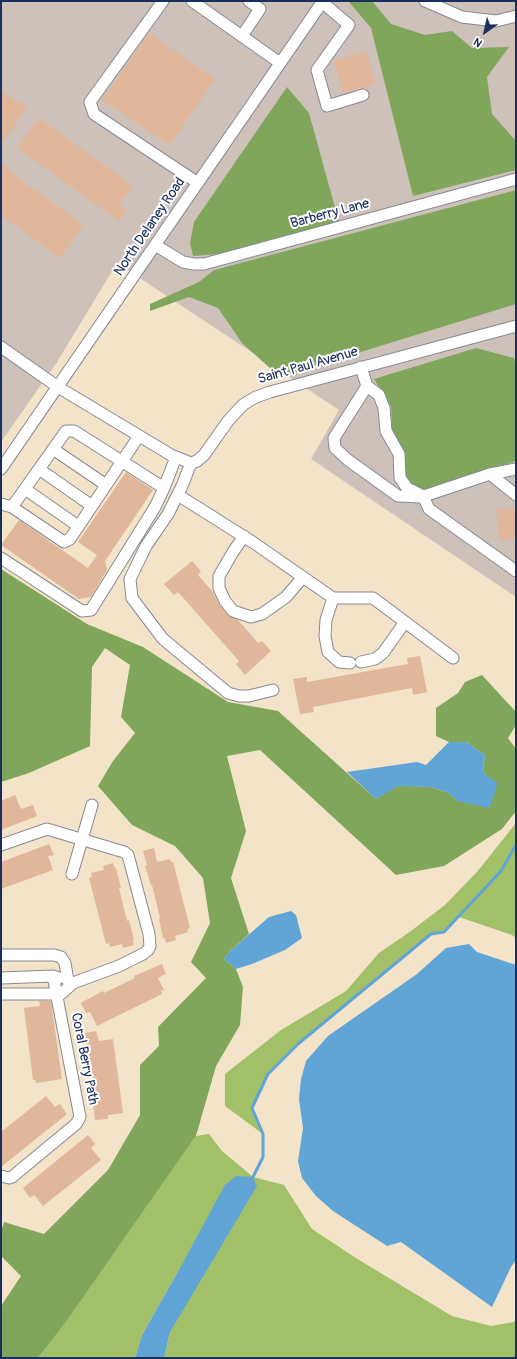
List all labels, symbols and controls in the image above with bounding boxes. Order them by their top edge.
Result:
north arrow [465,12,505,52]
text: N [471,35,485,50]
street label: North Delaney Road [111,175,189,279]
street label: Barberry Lane [289,195,371,233]
street label: Saint Paul Avenue [256,344,360,388]
street label: Coral Berry Path [67,1012,101,1106]

